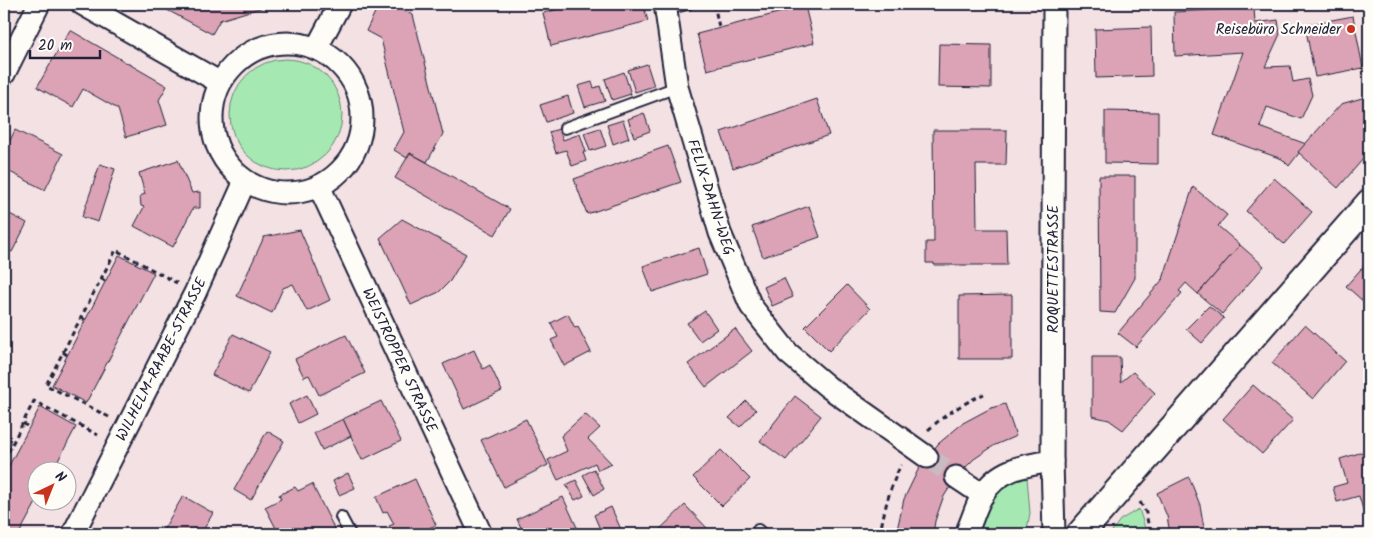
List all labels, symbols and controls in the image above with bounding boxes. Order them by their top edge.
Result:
place label: Reisebüro Schneider [1216,18,1342,42]
marker: Reisebüro Schneider [1345,23,1357,35]
scale bar [30,28,100,60]
text: 20 m [38,34,72,58]
street label: FELIX-DAHN-WEG [680,136,740,259]
street label: ROQUETTESTRASSE [1042,203,1066,333]
street label: WILHELM-RAABE-STRASSE [110,272,214,446]
street label: WEISTROPPER STRASSE [355,284,444,438]
north arrow [28,460,78,510]
text: N [49,466,71,488]

